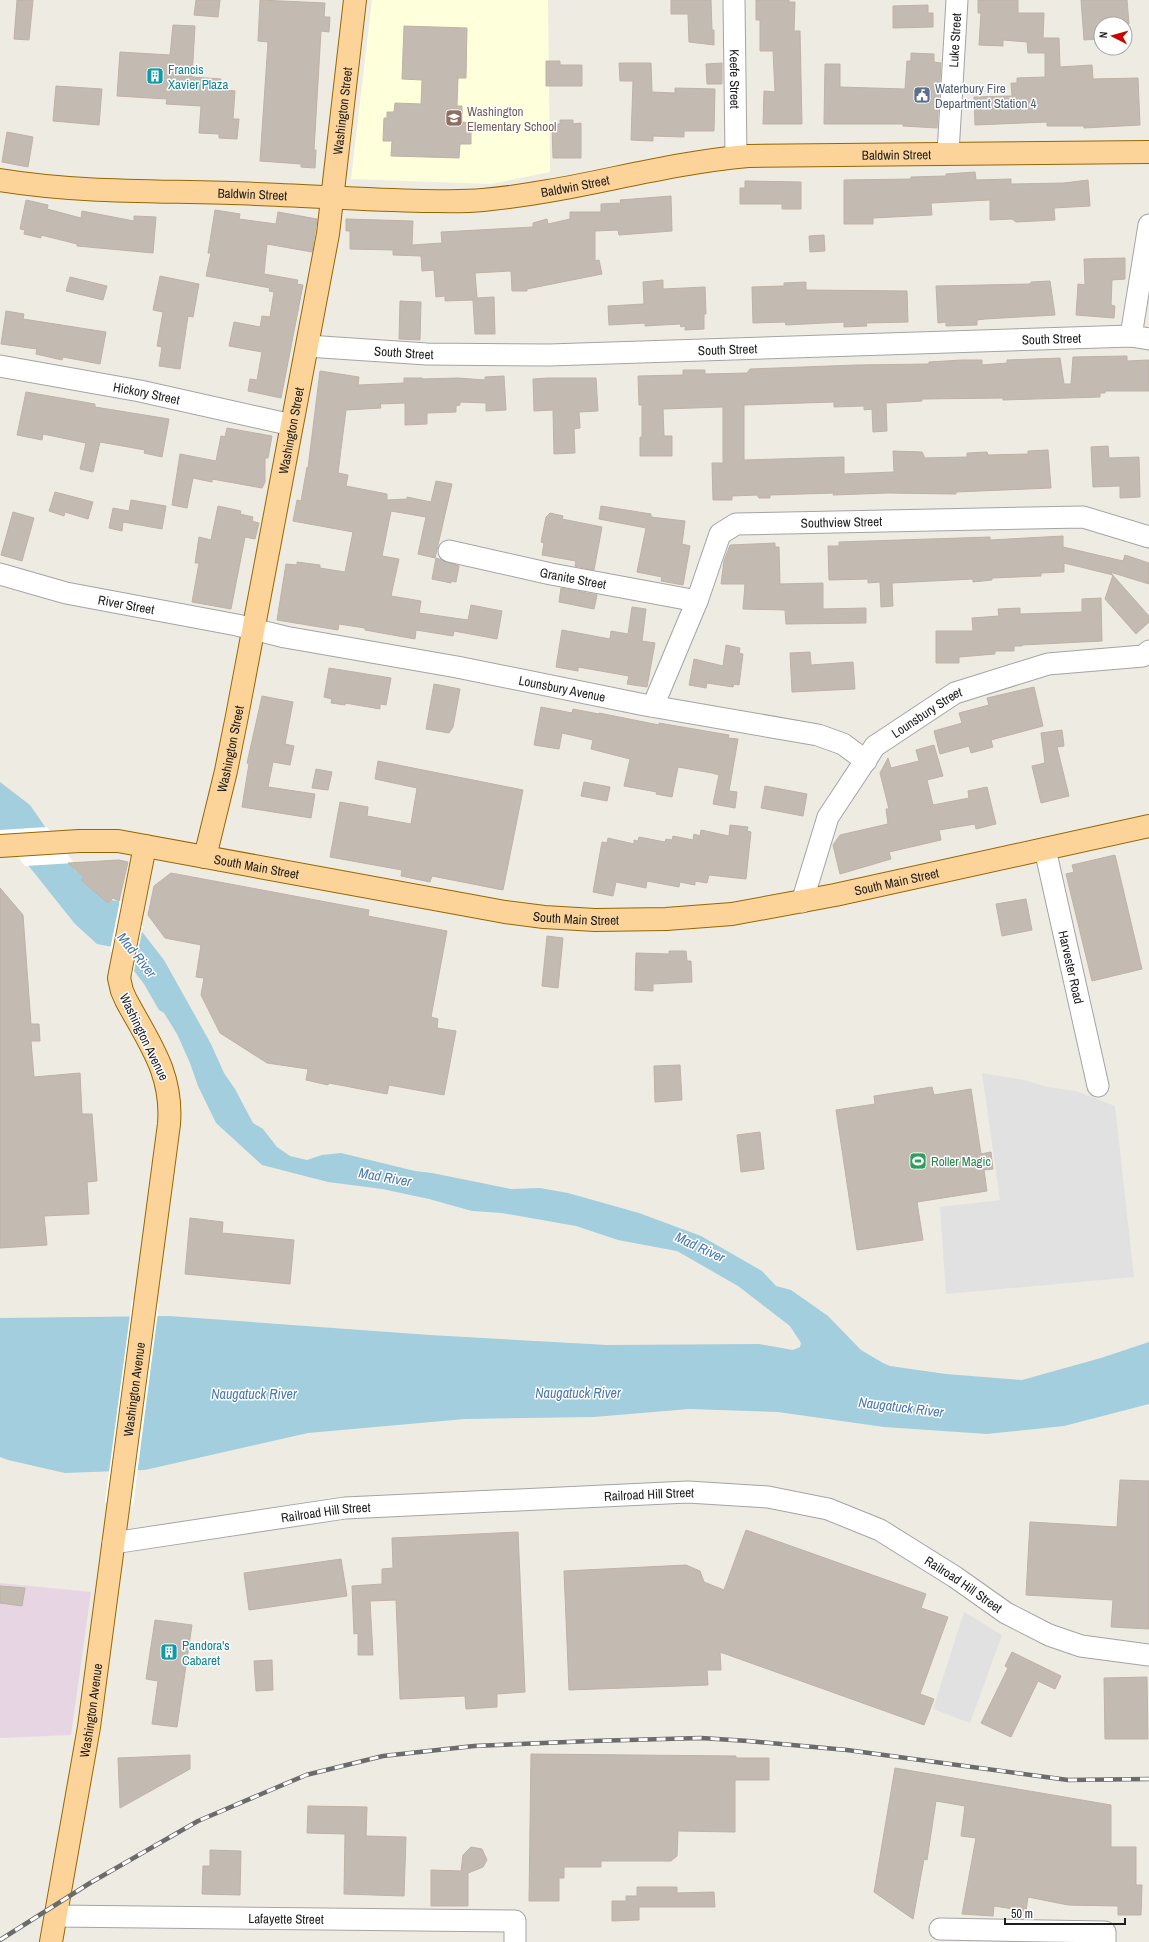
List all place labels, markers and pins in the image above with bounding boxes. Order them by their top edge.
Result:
place label: Francis Xavier Plaza [168,61,228,93]
building icon: Francis Xavier Plaza [145,66,165,86]
place label: Waterbury Fire Department Station 4 [935,80,1036,112]
public building icon: Waterbury Fire Department Station 4 [912,85,932,105]
place label: Washington Elementary School [467,103,556,135]
school or university icon: Washington Elementary School [444,108,464,128]
sports icon: Roller Magic [908,1151,928,1171]
place label: Roller Magic [931,1153,991,1170]
place label: Pandora's Cabaret [182,1637,230,1669]
building icon: Pandora's Cabaret [159,1642,179,1662]

